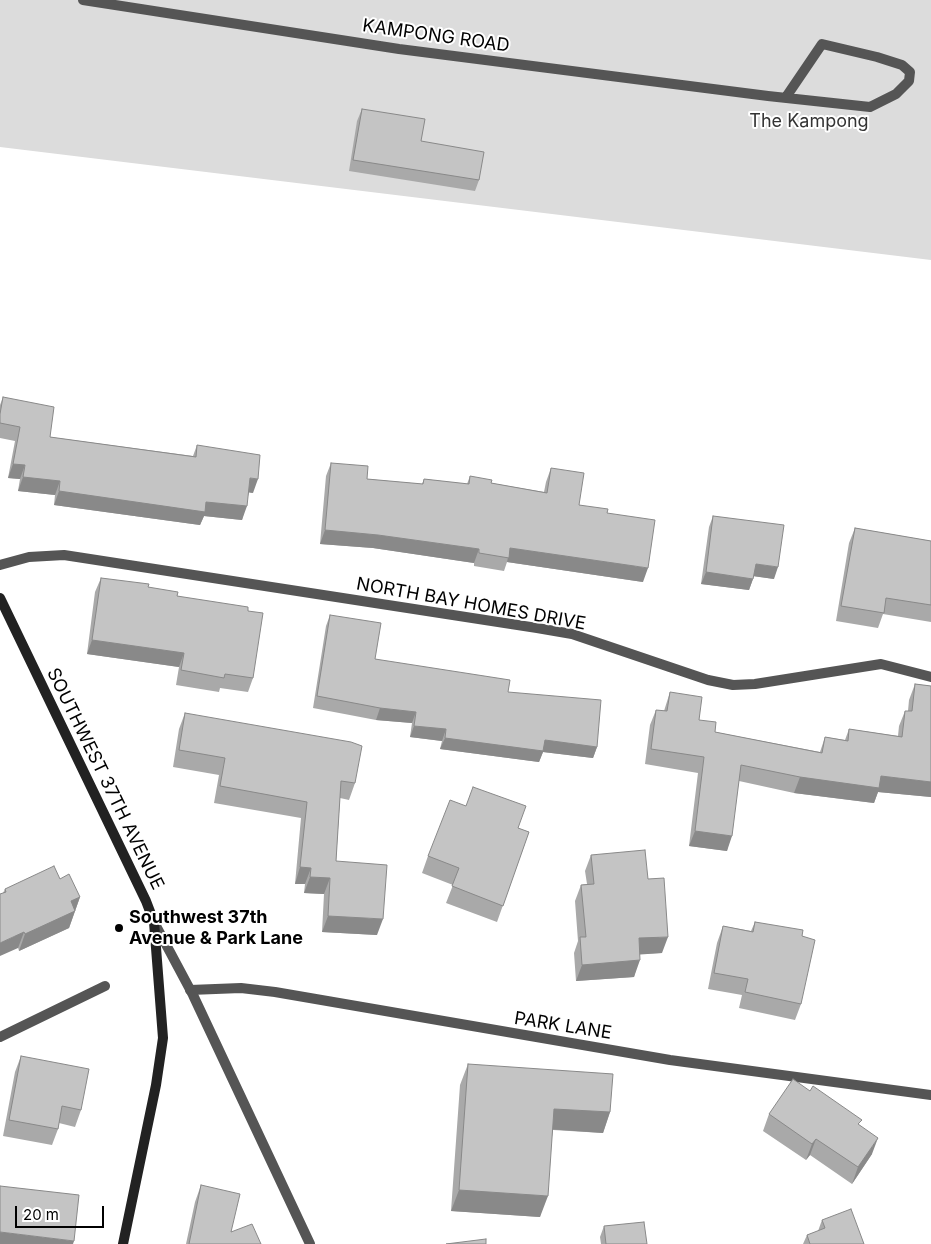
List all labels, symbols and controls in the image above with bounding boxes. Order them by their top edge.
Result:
street label: KAMPONG ROAD [361,15,511,57]
park label: The Kampong [749,111,869,133]
street label: NORTH BAY HOMES DRIVE [355,573,587,635]
street label: SOUTHWEST 37TH AVENUE [42,665,168,893]
place label: Southwest 37th Avenue & Park Lane [129,907,303,950]
marker: Southwest 37th Avenue & Park Lane [113,922,125,934]
street label: PARK LANE [513,1008,613,1044]
scale bar [18,1196,106,1228]
text: 20 m [23,1205,59,1224]

